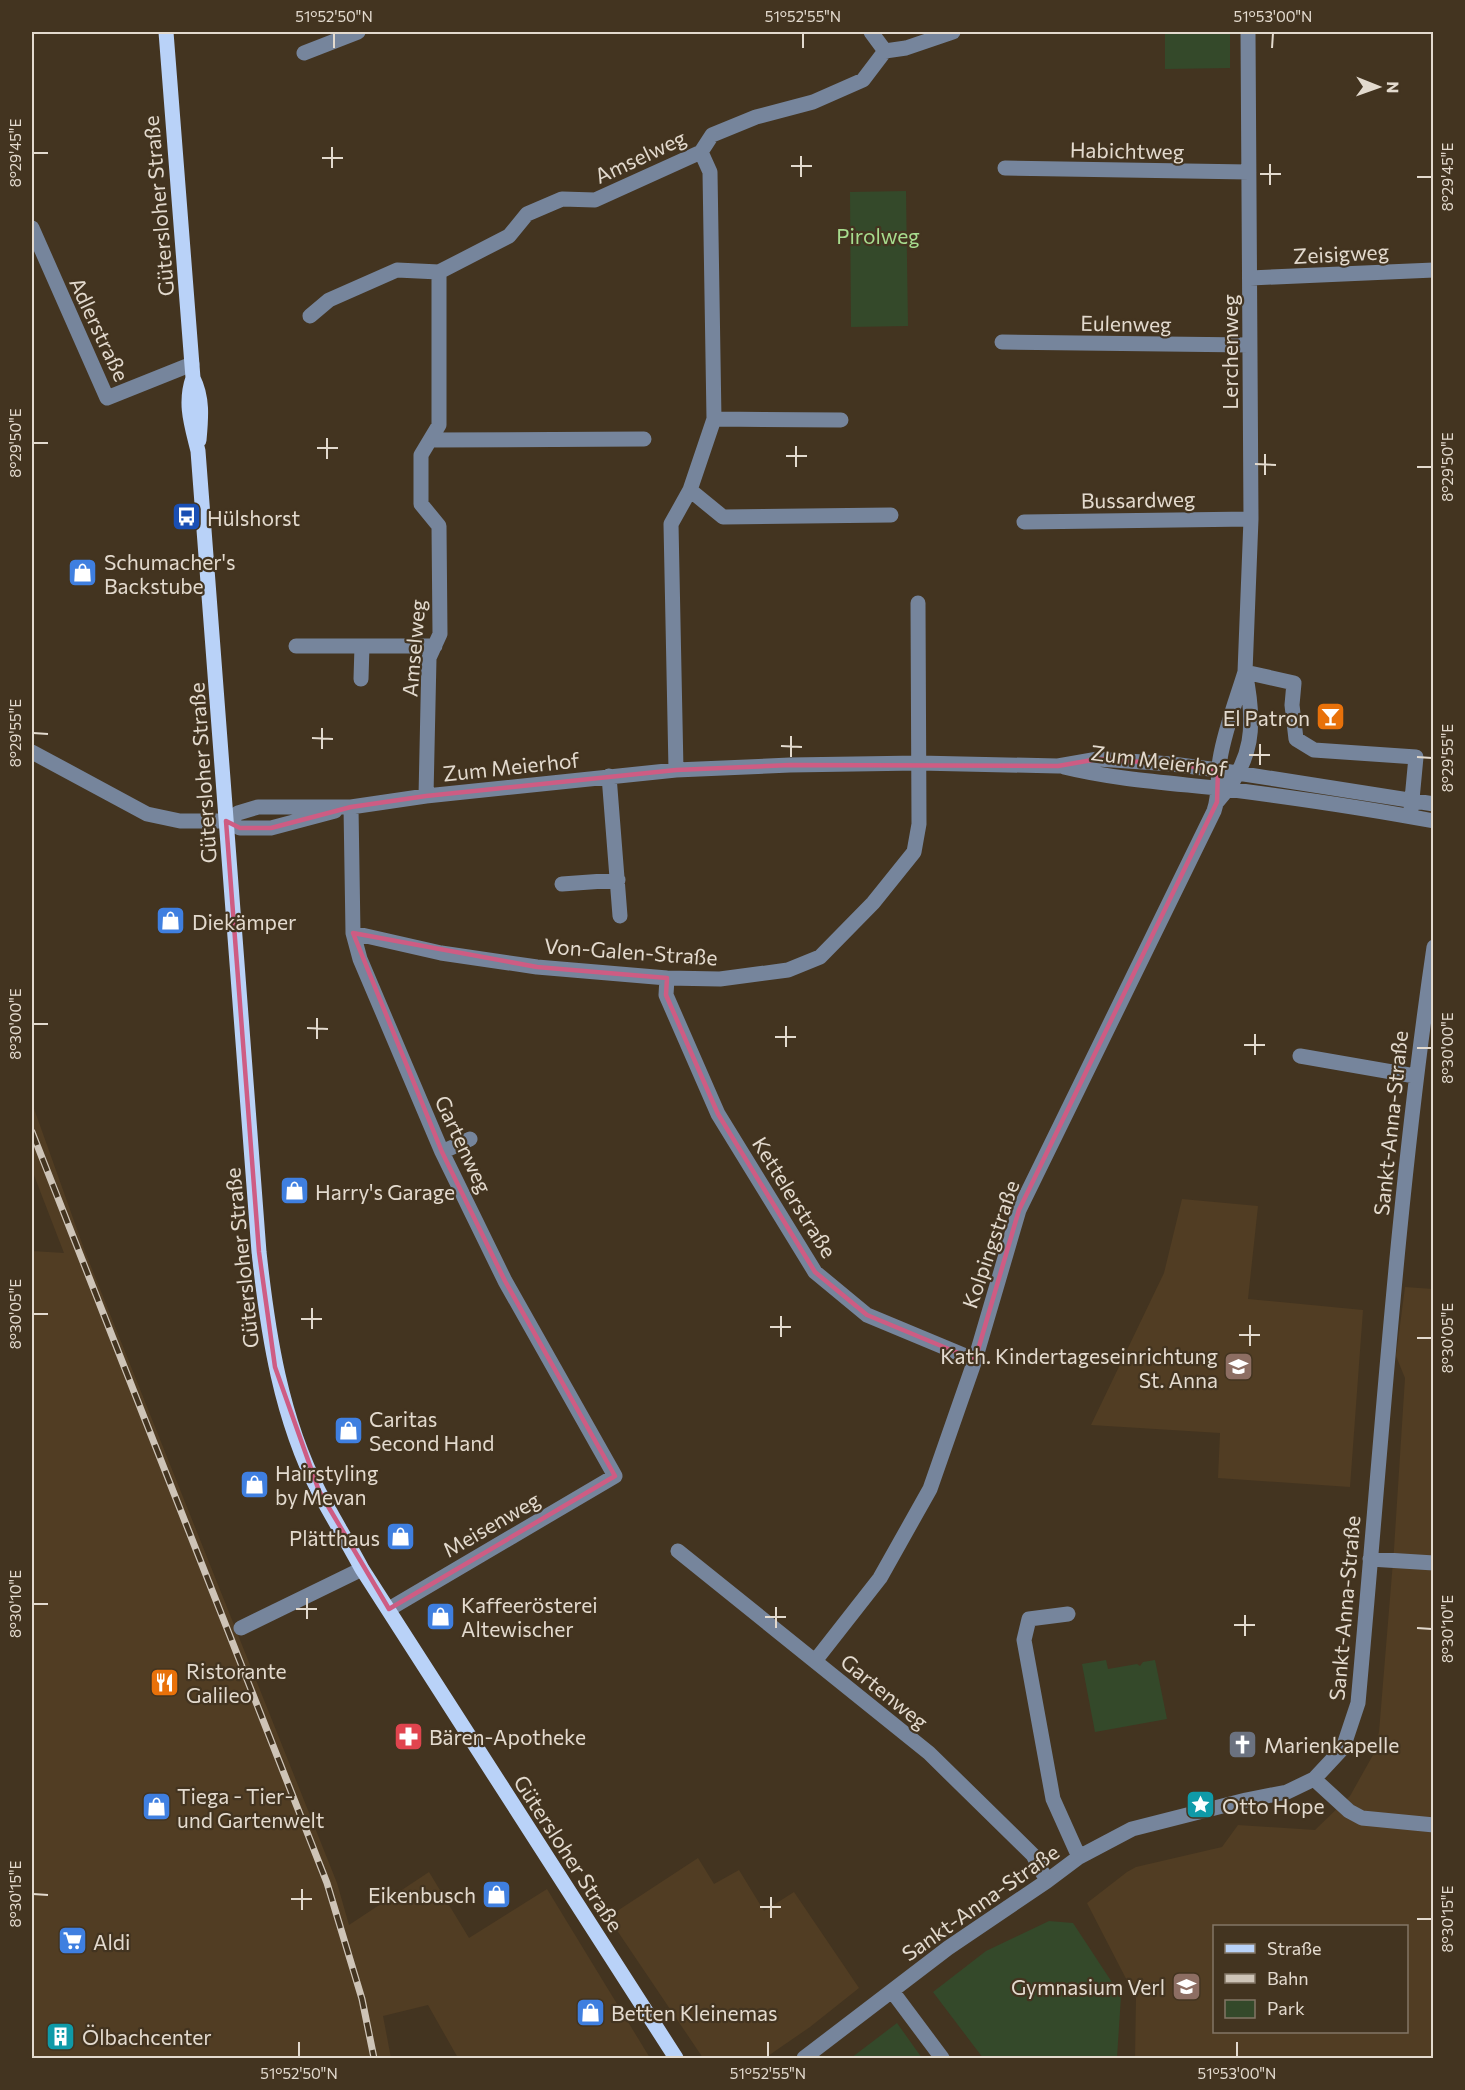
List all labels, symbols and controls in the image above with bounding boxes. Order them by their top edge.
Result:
text: 51°52'50"N [295,7,373,25]
text: 51°52'55"N [765,7,841,25]
text: 51°53'00"N [1234,7,1312,25]
north arrow [1348,57,1408,117]
text: N [1384,81,1403,93]
street label: Gütersloher Straße [138,115,178,297]
text: 8°29'45"E [6,119,24,187]
street label: Amselweg [590,124,690,188]
street label: Habichtweg [1070,137,1184,163]
text: 8°29'45"E [1438,143,1456,211]
park label: Pirolweg [836,223,920,248]
street label: Zeisigweg [1293,238,1389,268]
street label: Adlerstraße [65,273,135,385]
street label: Lerchenweg [1217,294,1242,410]
street label: Eulenweg [1080,310,1172,336]
text: 8°29'50"E [6,408,24,478]
text: 8°29'50"E [1438,432,1456,502]
street label: Bussardweg [1081,486,1195,512]
bus stop icon: Hülshorst [170,501,202,533]
place label: Hülshorst [207,505,300,530]
place label: Schumacher's Backstube [104,549,235,598]
shop icon: Schumacher's Backstube [67,557,99,589]
street label: Amselweg [396,598,430,698]
street label: Gütersloher Straße [183,682,221,864]
text: 8°29'55"E [6,699,24,767]
bar icon: El Patron [1315,701,1347,733]
place label: El Patron [1223,705,1310,730]
text: 8°29'55"E [1438,724,1456,792]
street label: Zum Meierhof [1090,739,1229,781]
street label: Zum Meierhof [442,746,581,786]
shop icon: Diekämper [155,905,187,937]
place label: Diekämper [192,909,296,934]
street label: Von-Galen-Straße [543,932,719,970]
text: 8°30'00"E [6,988,24,1060]
text: 8°30'00"E [1438,1012,1456,1084]
street label: Sankt-Anna-Straße [1368,1029,1412,1217]
street label: Gartenweg [430,1091,498,1197]
street label: Kettelerstraße [748,1132,842,1262]
street label: Gütersloher Straße [219,1167,263,1349]
shop icon: Harry's Garage [278,1175,310,1207]
street label: Kolpingstraße [956,1177,1024,1311]
place label: Harry's Garage [315,1179,455,1204]
text: 8°30'05"E [6,1279,24,1349]
text: 8°30'05"E [1438,1303,1456,1373]
place label: Kath. Kindertageseinrichtung St. Anna [940,1343,1218,1392]
school or university icon: Kath. Kindertageseinrichtung St. Anna [1223,1351,1255,1383]
place label: Caritas Second Hand [369,1406,494,1455]
shop icon: Caritas Second Hand [332,1414,364,1446]
place label: Hairstyling by Mevan [275,1460,378,1509]
shop icon: Hairstyling by Mevan [238,1468,270,1500]
street label: Meisenweg [438,1486,544,1562]
street label: Sankt-Anna-Straße [1323,1514,1365,1702]
shop icon: Plätthaus [385,1521,417,1553]
place label: Plätthaus [289,1525,380,1550]
text: 8°30'10"E [6,1570,24,1638]
place label: Kaffeerösterei Altewischer [461,1592,598,1641]
text: 8°30'10"E [1438,1595,1456,1663]
shop icon: Kaffeerösterei Altewischer [424,1600,456,1632]
street label: Gartenweg [836,1648,934,1734]
place label: Ristorante Galileo [186,1658,287,1707]
restaurant icon: Ristorante Galileo [149,1666,181,1698]
pharmacy icon: Bären-Apotheke [392,1720,424,1752]
place label: Bären-Apotheke [429,1724,586,1749]
church icon: Marienkapelle [1227,1728,1259,1760]
place label: Marienkapelle [1264,1732,1399,1757]
street label: Gütersloher Straße [509,1770,629,1936]
place label: Tiega - Tier- und Gartenwelt [177,1783,324,1832]
place icon: Otto Hope [1185,1789,1217,1821]
shop icon: Tiega - Tier- und Gartenwelt [140,1791,172,1823]
place label: Otto Hope [1222,1793,1325,1818]
street label: Sankt-Anna-Straße [897,1838,1063,1966]
text: 8°30'15"E [6,1860,24,1928]
shop icon: Eikenbusch [481,1878,513,1910]
place label: Eikenbusch [368,1882,476,1907]
text: 8°30'15"E [1438,1885,1456,1953]
supermarket icon: Aldi [56,1925,88,1957]
legend [1213,1925,1408,2033]
place label: Aldi [93,1929,130,1954]
text: Straße [1267,1937,1322,1959]
text: Bahn [1267,1967,1309,1989]
school or university icon: Gymnasium Verl [1170,1970,1202,2002]
place label: Gymnasium Verl [1011,1974,1165,1999]
shop icon: Betten Kleinemas [574,1996,606,2028]
text: Park [1267,1997,1305,2019]
place label: Betten Kleinemas [611,2000,778,2025]
building icon: Ölbachcenter [45,2020,77,2052]
place label: Ölbachcenter [82,2024,212,2049]
text: 51°52'50"N [260,2064,338,2082]
text: 51°52'55"N [730,2064,806,2082]
text: 51°53'00"N [1198,2064,1276,2082]

